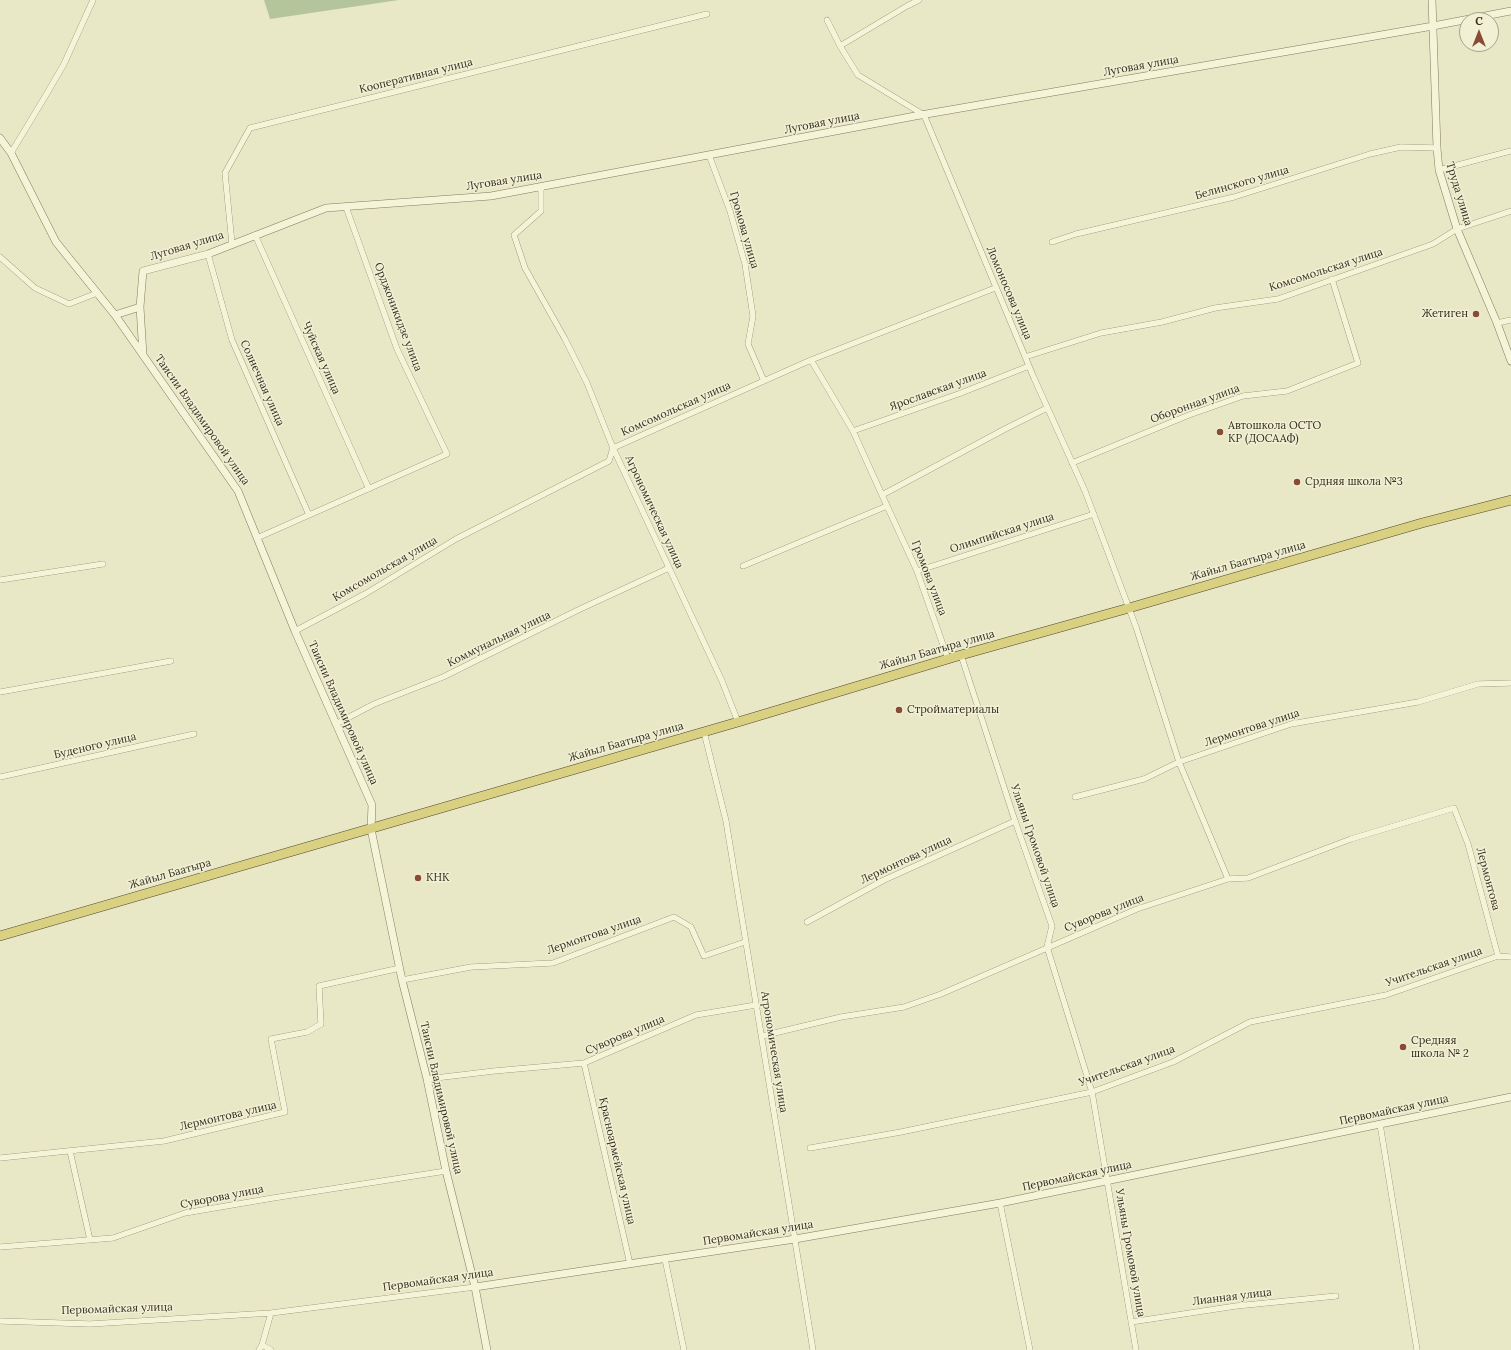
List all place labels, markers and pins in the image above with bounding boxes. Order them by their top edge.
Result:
place label: Жетиген [1422,307,1468,321]
marker: Жетиген [1471,309,1481,319]
place label: Автошкола ОСТО КР (ДОСААФ) [1228,419,1321,445]
marker: Автошкола ОСТО КР (ДОСААФ) [1215,427,1225,437]
place label: Срдняя школа №3 [1305,475,1403,489]
marker: Срдняя школа №3 [1292,477,1302,487]
place label: Стройматериалы [907,703,999,717]
marker: Стройматериалы [894,705,904,715]
place label: КНК [426,871,450,885]
marker: КНК [413,873,423,883]
place label: Средняя школа № 2 [1411,1034,1469,1060]
marker: Средняя школа № 2 [1398,1042,1408,1052]

